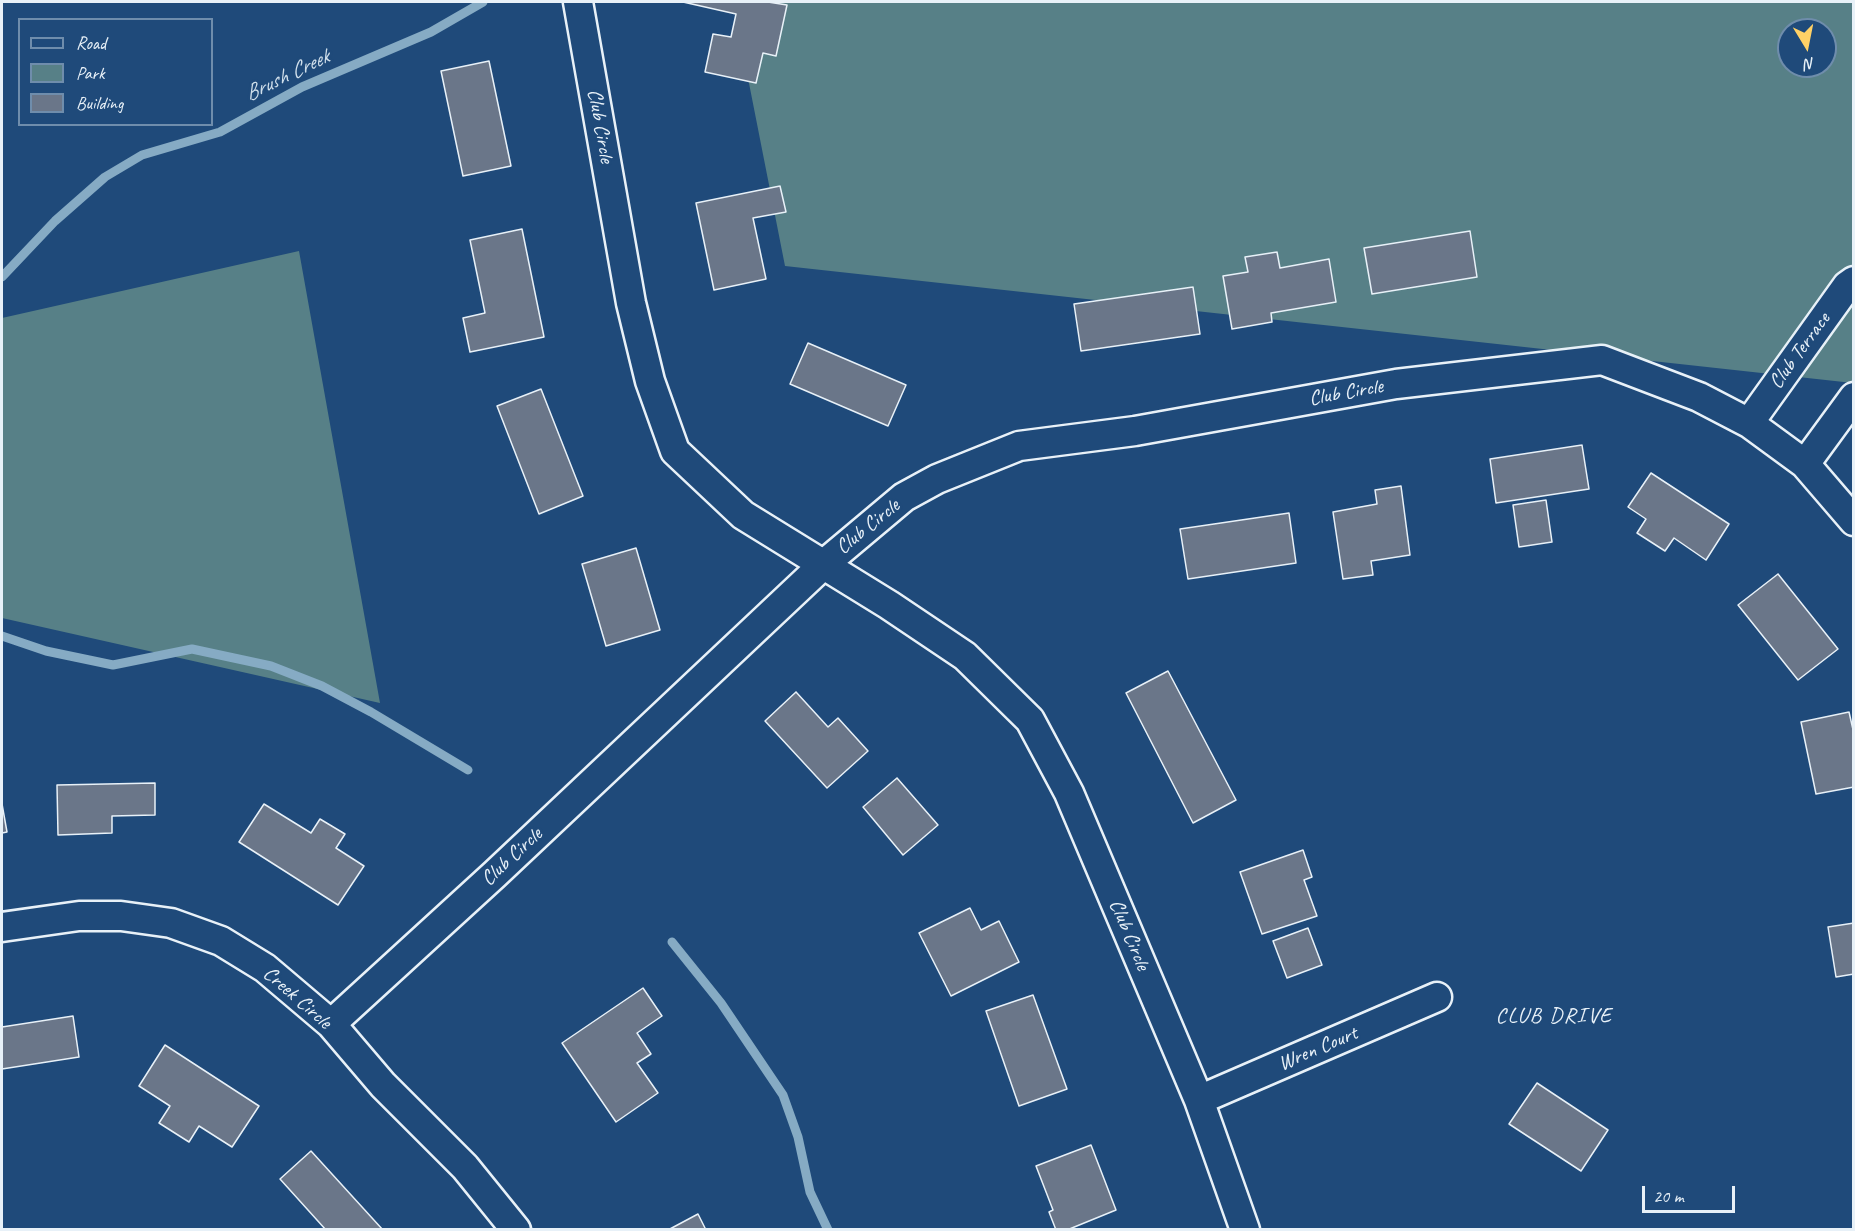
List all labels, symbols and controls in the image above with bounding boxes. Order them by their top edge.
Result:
legend [18,18,213,126]
north arrow [1777,18,1837,78]
text: Road [76,32,106,54]
water label: Brush Creek [240,44,334,108]
text: N [1803,53,1816,74]
text: Park [76,62,105,84]
street label: Club Circle [581,87,619,165]
text: Building [76,92,123,114]
street label: Club Terrace [1764,308,1836,394]
street label: Club Circle [1307,374,1385,412]
street label: Club Circle [831,494,905,560]
street label: Club Circle [476,822,548,892]
street label: Club Circle [1103,896,1155,974]
street label: Creek Circle [257,961,337,1035]
district label: CLUB DRIVE [1496,1003,1612,1029]
street label: Wren Court [1275,1021,1361,1077]
scale bar [1645,1174,1738,1212]
text: 20 m [1653,1185,1684,1207]

